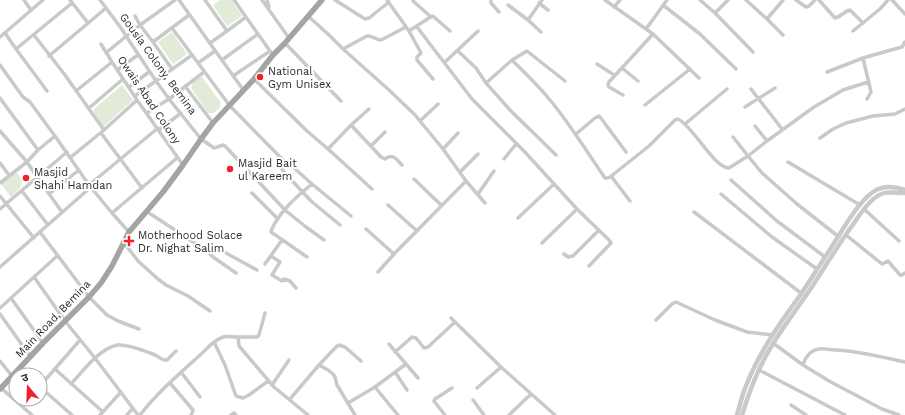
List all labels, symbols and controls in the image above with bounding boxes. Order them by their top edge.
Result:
street label: Gousia Colony, Bemina [117,11,199,117]
street label: Owais Abad Colony [115,54,183,147]
place label: National Gym Unisex [268,65,331,91]
marker: National Gym Unisex [255,72,265,82]
place label: Masjid Bait ul Kareem [238,157,297,183]
marker: Masjid Bait ul Kareem [225,164,235,174]
place label: Masjid Shahi Hamdan [34,166,112,192]
marker: Masjid Shahi Hamdan [21,173,31,183]
place label: Motherhood Solace Dr. Nighat Salim [138,229,242,255]
marker: Motherhood Solace Dr. Nighat Salim [123,235,135,247]
street label: Main Road, Bemina [13,278,93,360]
north arrow [8,367,48,407]
text: उ [20,371,31,385]

